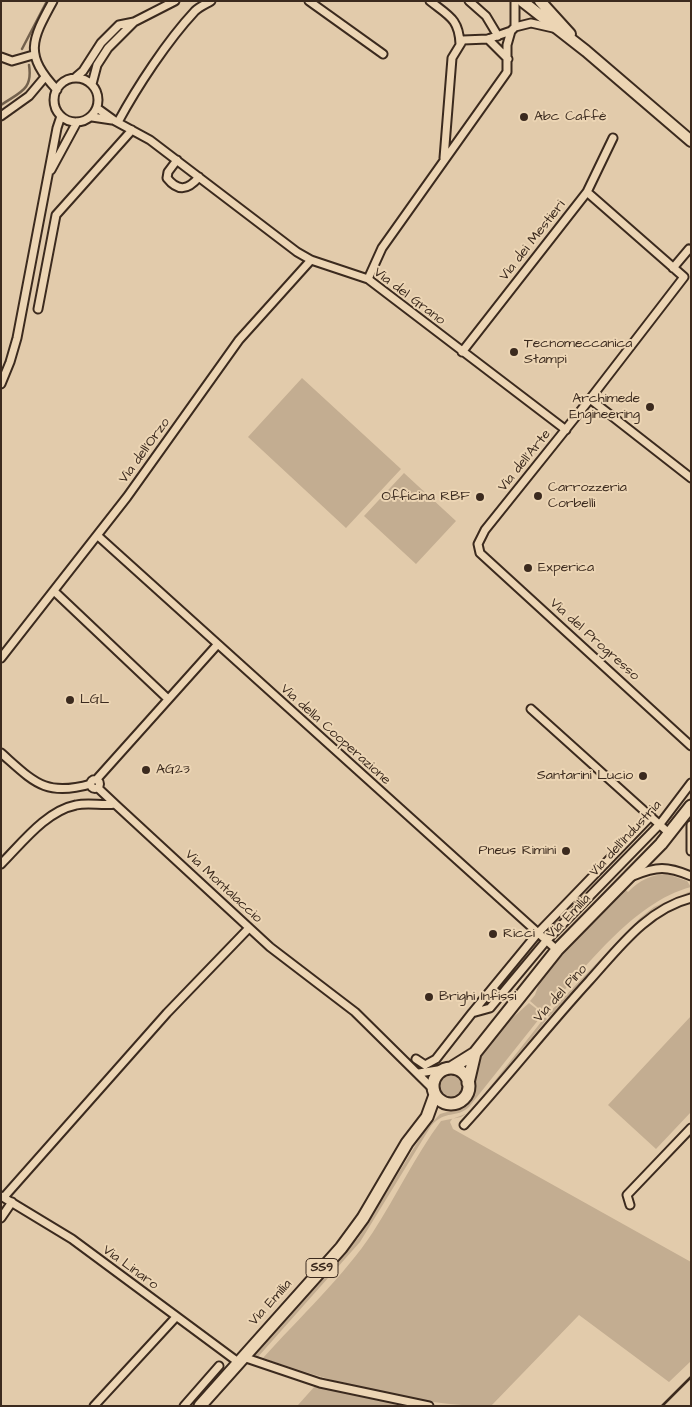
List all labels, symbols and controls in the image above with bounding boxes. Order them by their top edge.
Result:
place label: Abc Caffè [534,109,607,125]
marker: Abc Caffè [518,111,530,123]
street label: Via dei Mestieri [496,197,570,285]
street label: Via del Grano [370,265,448,329]
place label: Tecnomeccanica Stampi [524,336,632,368]
marker: Tecnomeccanica Stampi [508,346,520,358]
place label: Archimede Engineering [569,391,640,424]
marker: Archimede Engineering [644,401,656,413]
street label: Via dell'Orzo [116,415,174,487]
street label: Via dell'Arte [495,427,555,495]
place label: Carrozzeria Corbelli [548,480,627,512]
place label: Officina RBF [382,489,470,505]
marker: Carrozzeria Corbelli [532,490,544,502]
marker: Officina RBF [474,491,486,503]
place label: Experica [538,560,594,576]
marker: Experica [522,562,534,574]
street label: Via del Progresso [546,595,642,685]
street label: Via della Cooperazione [276,681,394,789]
place label: LGL [80,692,109,708]
marker: LGL [64,694,76,706]
place label: AG23 [156,762,190,778]
marker: AG23 [140,764,152,776]
place label: Santarini Lucio [537,768,633,784]
marker: Santarini Lucio [637,770,649,782]
street label: Via dell'Industria [586,797,666,881]
place label: Pneus Rimini [479,843,556,859]
marker: Pneus Rimini [560,845,572,857]
street label: Via Montalaccio [181,847,265,927]
street label: Via Emilia [543,891,595,943]
place label: Ricci [503,926,535,942]
marker: Ricci [487,928,499,940]
street label: Via del Pino [531,962,591,1026]
place label: Brighi Infissi [439,989,516,1005]
marker: Brighi Infissi [423,991,435,1003]
street label: Via Linaro [99,1242,161,1294]
road number: SS9 [306,1258,338,1278]
street label: Via Emilia [246,1276,296,1330]

